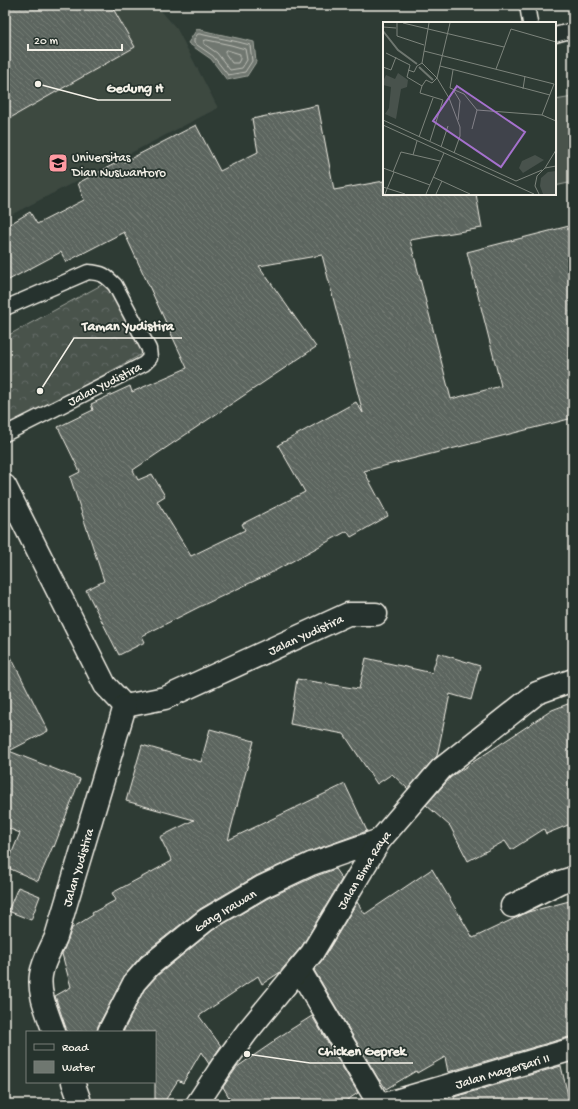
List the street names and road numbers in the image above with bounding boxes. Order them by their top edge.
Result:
street label: Jalan Yudistira [66,360,145,410]
street label: Jalan Yudistira [266,612,347,660]
street label: Jalan Yudistira [61,826,98,909]
street label: Jalan Bima Raya [335,828,395,913]
street label: Gang Irawan [192,887,260,937]
street label: Jalan Magersari II [454,1051,552,1093]

